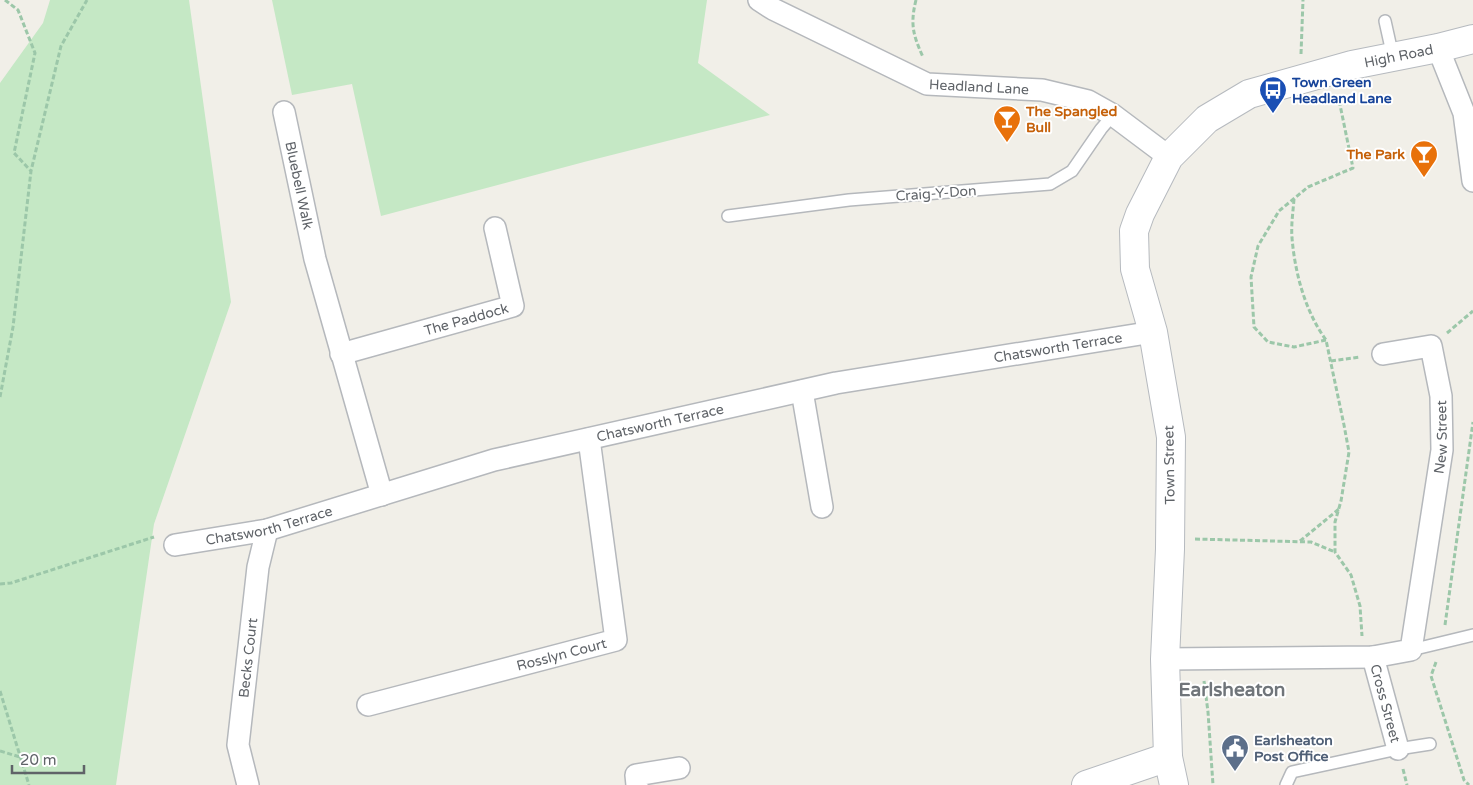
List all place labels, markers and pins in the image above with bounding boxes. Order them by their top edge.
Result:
place label: Town Green Headland Lane [1291,74,1392,107]
bus stop icon: Town Green Headland Lane [1258,75,1288,114]
place label: The Spangled Bull [1025,103,1118,136]
bar icon: The Spangled Bull [992,104,1022,143]
bar icon: The Park [1409,139,1439,178]
place label: The Park [1346,146,1405,163]
place label: Earlsheaton Post Office [1254,732,1333,765]
public building icon: Earlsheaton Post Office [1220,733,1250,772]

